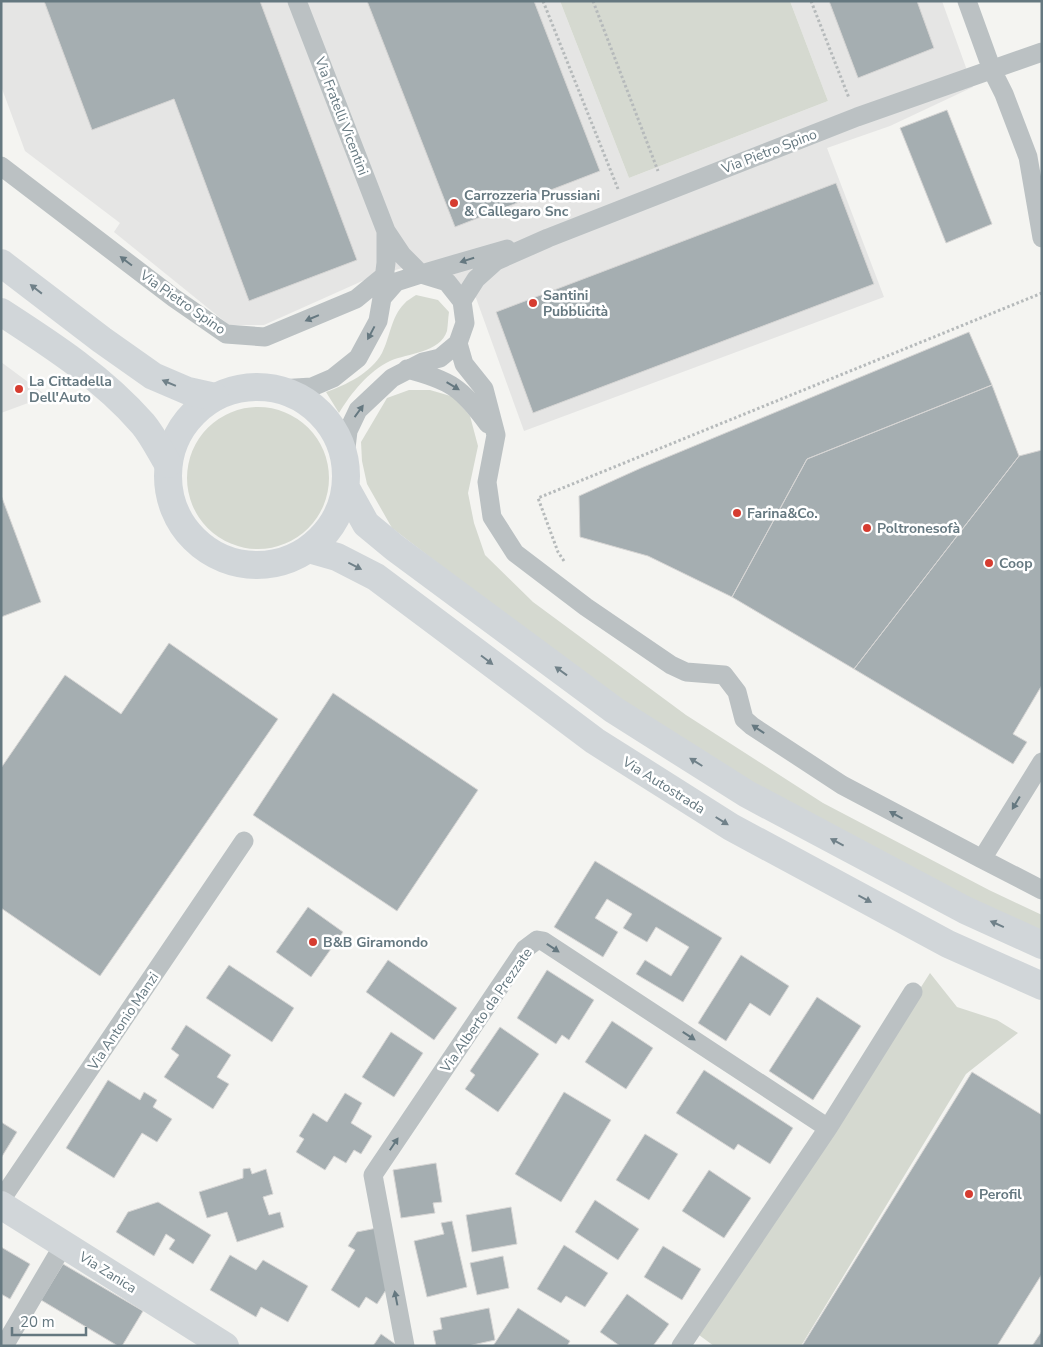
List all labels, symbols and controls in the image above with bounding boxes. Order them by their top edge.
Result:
street label: Via Fratelli Vicentini [310,53,373,178]
street label: Via Pietro Spino [718,125,820,179]
place label: Carrozzeria Prussiani & Callegaro Snc [464,186,600,221]
marker: Carrozzeria Prussiani & Callegaro Snc [448,197,460,209]
one-way arrow [120,255,133,266]
one-way arrow [459,256,474,264]
street label: Via Pietro Spino [135,265,229,339]
one-way arrow [30,284,43,295]
place label: Santini Pubblicità [543,286,608,321]
marker: Santini Pubblicità [527,297,539,309]
one-way arrow [305,314,320,322]
one-way arrow [367,326,375,341]
place label: La Cittadella Dell'Auto [29,372,112,407]
one-way arrow [162,378,176,386]
one-way arrow [446,382,459,391]
marker: La Cittadella Dell'Auto [13,383,25,395]
one-way arrow [354,404,364,418]
place label: Farina&Co. [747,504,818,523]
marker: Farina&Co. [731,507,743,519]
place label: Poltronesofà [877,519,960,538]
marker: Poltronesofà [861,522,873,534]
place label: Coop [999,554,1033,573]
marker: Coop [983,557,995,569]
one-way arrow [348,562,362,570]
one-way arrow [480,655,494,665]
one-way arrow [555,666,568,676]
one-way arrow [751,724,765,734]
street label: Via Autostrada [618,752,709,818]
one-way arrow [690,757,703,766]
one-way arrow [1012,797,1021,810]
one-way arrow [889,810,903,819]
one-way arrow [715,816,729,826]
one-way arrow [830,838,845,846]
one-way arrow [857,895,872,903]
one-way arrow [990,920,1004,928]
place label: B&B Giramondo [323,933,428,952]
marker: B&B Giramondo [307,936,319,948]
one-way arrow [546,943,559,952]
street label: Via Alberto da Prezzate [436,944,537,1077]
street label: Via Antonio Manzi [83,969,163,1075]
one-way arrow [682,1032,695,1041]
one-way arrow [389,1137,399,1150]
place label: Perofil [979,1185,1022,1204]
marker: Perofil [963,1188,975,1200]
street label: Via Zanica [75,1247,140,1298]
one-way arrow [392,1289,400,1305]
scale bar [12,1304,86,1336]
text: 20 m [20,1312,55,1332]

